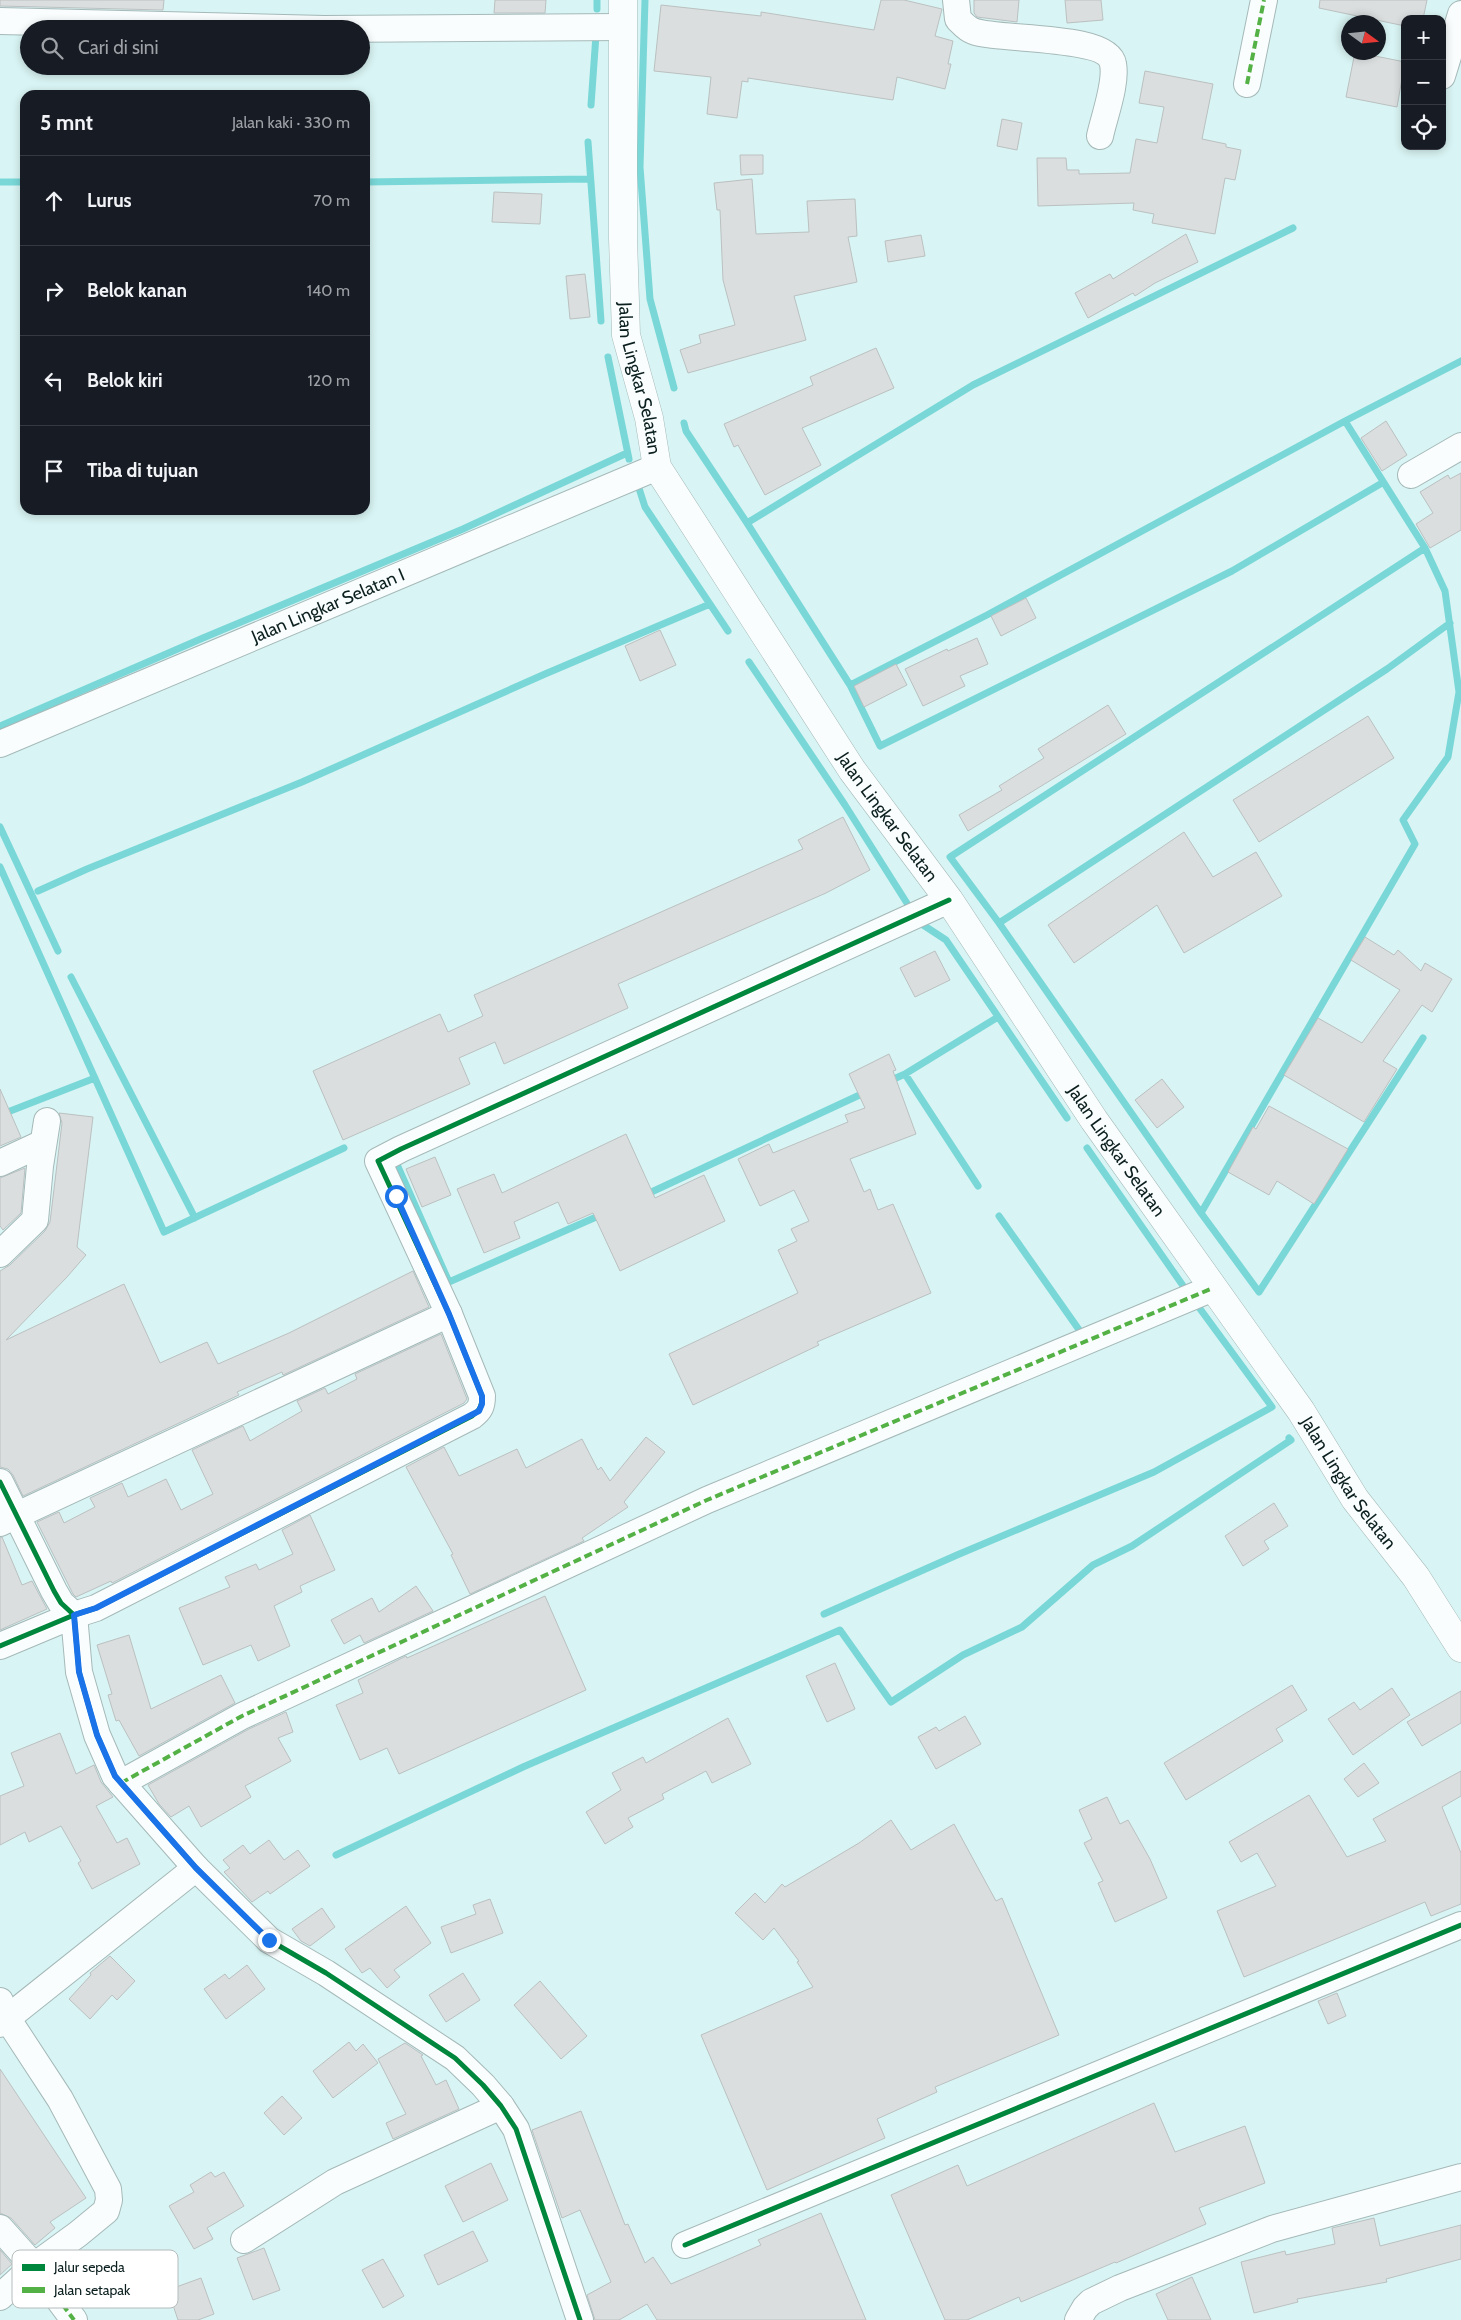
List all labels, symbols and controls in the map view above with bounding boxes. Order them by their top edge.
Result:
north arrow [1341,15,1386,60]
map controls [1401,15,1446,150]
button: + [1401,15,1446,60]
search box [20,20,370,75]
icon: search [38,34,66,62]
text: Cari di sini [78,36,159,59]
button: − [1401,60,1446,105]
button: locate [1401,105,1446,150]
text: 5 mnt [40,110,93,135]
text: Jalan kaki · 330 m [232,113,350,132]
icon: ahead [40,187,68,215]
text: Lurus [87,189,132,212]
text: 70 m [313,191,350,210]
icon: right [40,277,68,305]
text: Belok kanan [87,279,187,302]
text: 140 m [307,281,350,300]
street label: Jalan Lingkar Selatan [614,301,666,456]
icon: left [40,367,68,395]
text: Belok kiri [87,369,163,392]
text: 120 m [308,371,350,390]
icon: arrive [40,457,68,485]
text: Tiba di tujuan [87,459,198,482]
street label: Jalan Lingkar Selatan I [247,564,408,648]
street label: Jalan Lingkar Selatan [832,747,943,886]
street label: Jalan Lingkar Selatan [1062,1080,1170,1221]
route start [385,1185,408,1208]
street label: Jalan Lingkar Selatan [1295,1411,1401,1554]
route end [258,1929,281,1952]
legend [12,2250,178,2308]
text: Jalur sepeda [53,2258,125,2276]
text: Jalan setapak [53,2281,131,2299]

